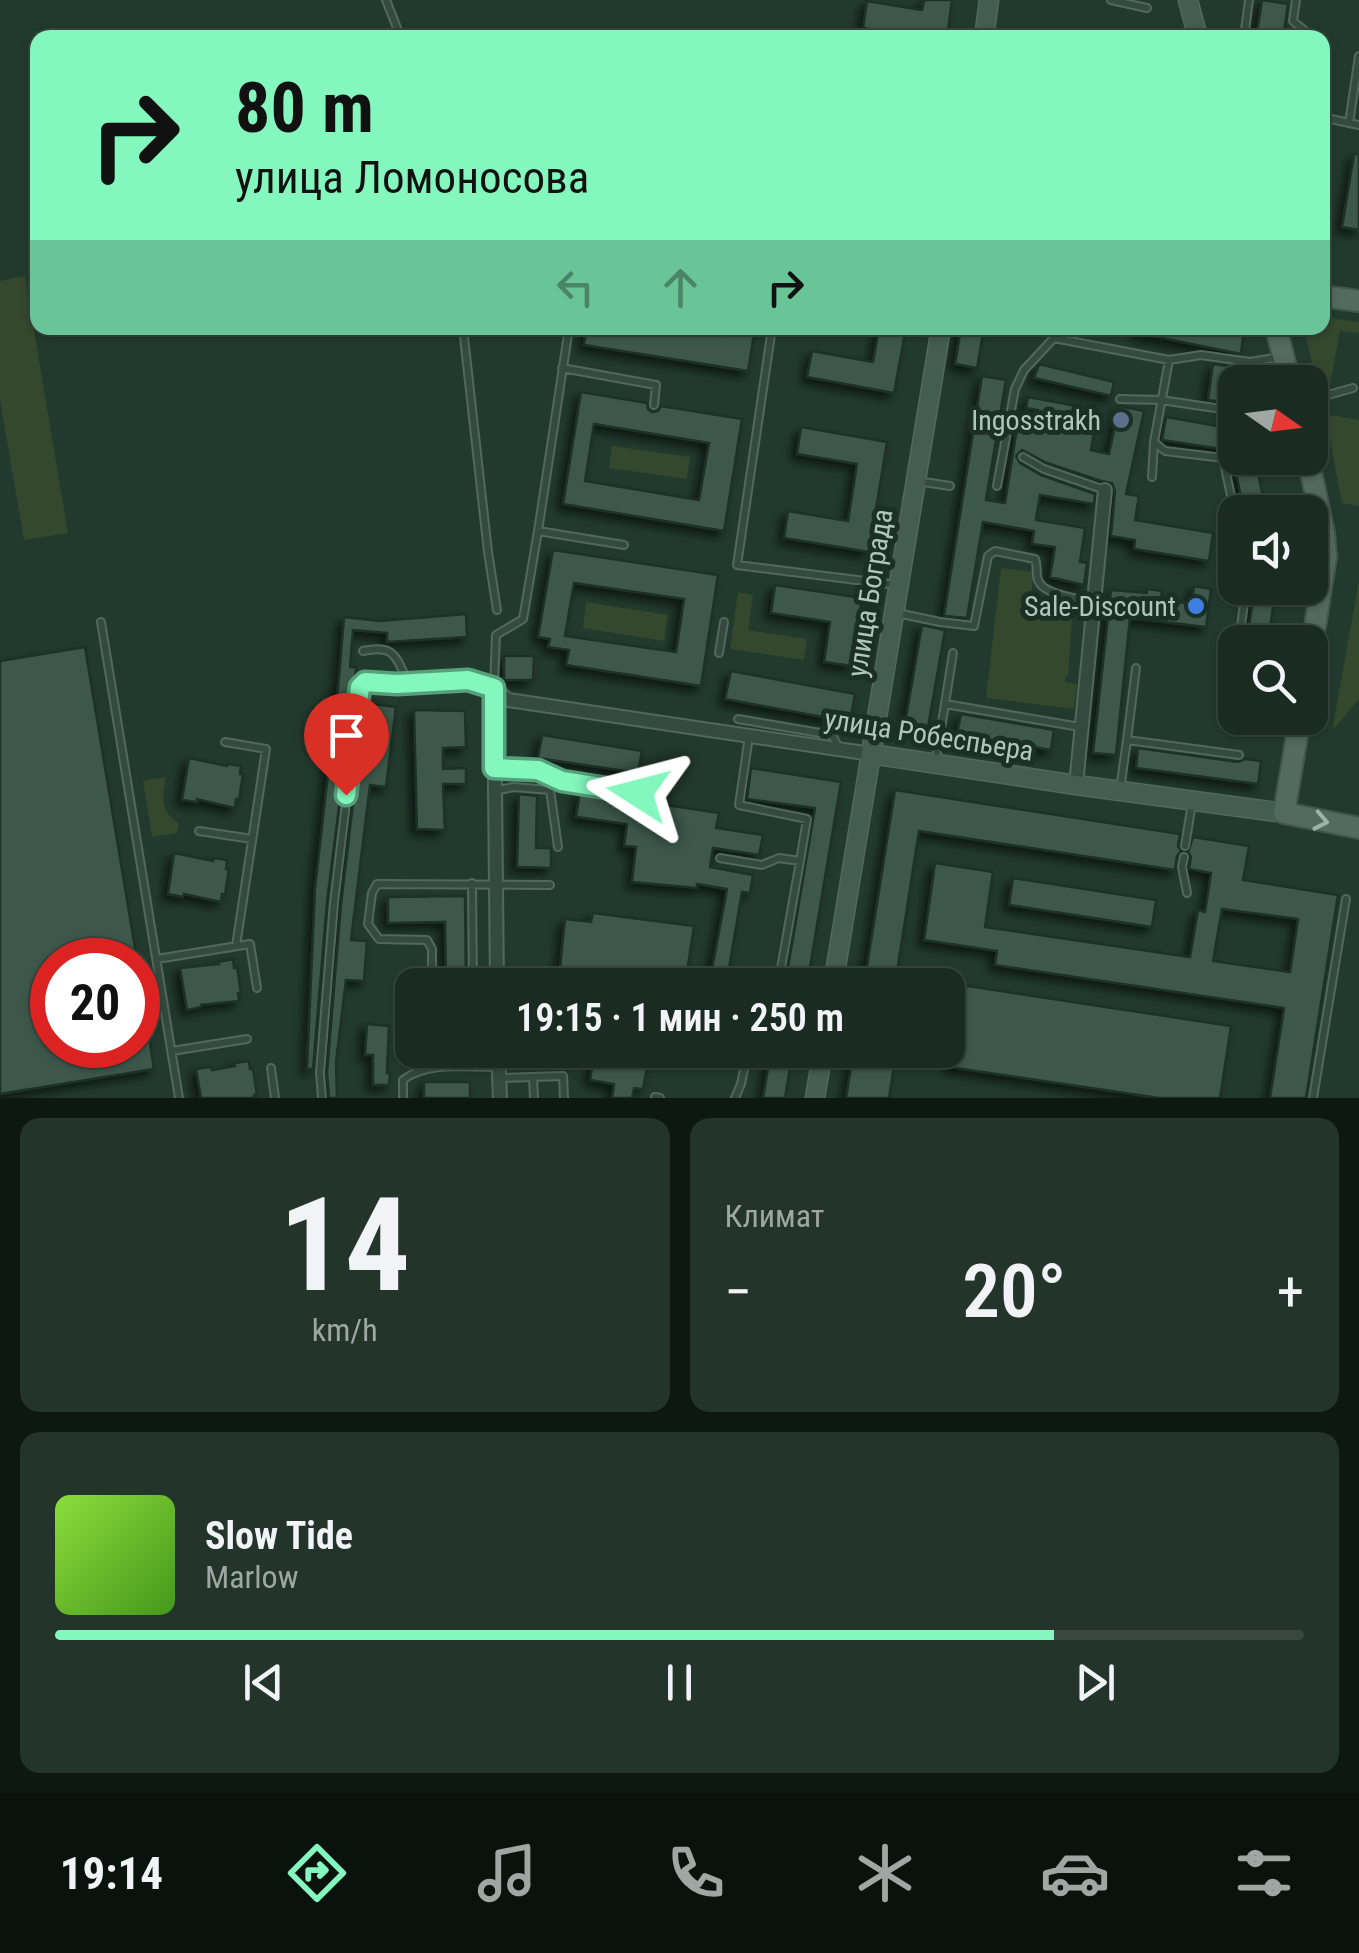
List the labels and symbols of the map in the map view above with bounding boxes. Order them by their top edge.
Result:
north arrow [1218,365,1328,475]
place label: Ingosstrakh [971,404,1101,437]
marker: Ingosstrakh [1110,409,1132,431]
street label: улица Бограда [840,507,900,679]
place label: Sale-Discount [1024,590,1176,623]
marker: Sale-Discount [1185,595,1207,617]
pin [304,693,389,796]
street label: улица Робеспьера [822,702,1036,768]
position arrow [586,741,690,845]
one-way arrow [1312,809,1329,830]
speed limit sign: 20 [30,938,160,1068]

